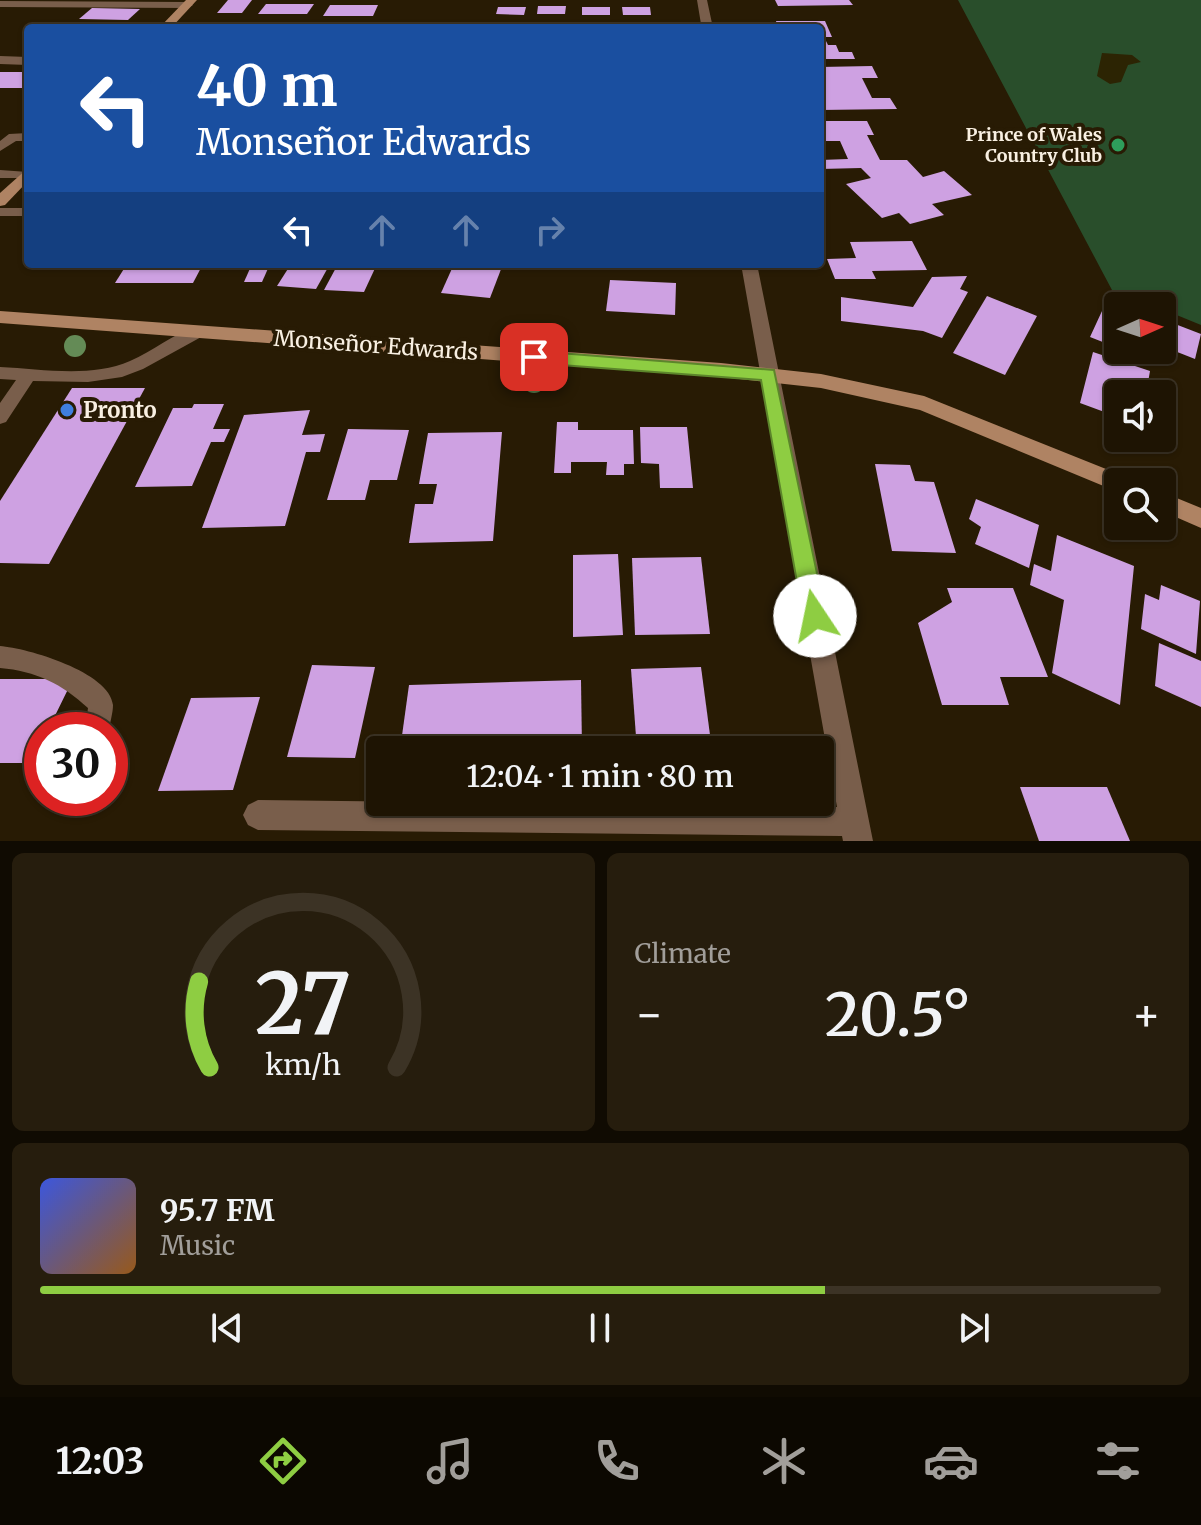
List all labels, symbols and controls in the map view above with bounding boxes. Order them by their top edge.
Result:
text: 40 m [196,51,338,121]
icon: left [64,56,168,160]
text: Monseñor Edwards [196,120,531,165]
place label: Prince of Wales Country Club [966,123,1102,167]
marker: Prince of Wales Country Club [1109,136,1127,154]
icon: left [276,208,320,252]
icon: ahead [360,208,404,252]
icon: ahead [444,208,488,252]
icon: right [528,208,572,252]
north arrow [1104,292,1176,364]
map controls [1104,292,1176,540]
pin [500,323,568,391]
street label: Monseñor Edwards [273,324,479,366]
icon: arrive [512,335,556,379]
button: sound [1104,380,1176,452]
place label: Pronto [83,396,157,424]
marker: Pronto [58,401,76,419]
button: search [1104,468,1176,540]
position arrow [773,574,857,658]
speed limit sign: 30 [24,712,128,816]
text: 12:04 · 1 min · 80 m [466,757,734,795]
text: Climate [635,937,731,970]
text: 27 [255,952,351,1057]
text: 20.5° [825,977,971,1052]
text: − [635,987,664,1042]
text: + [1132,987,1161,1042]
text: km/h [265,1047,341,1083]
text: 95.7 FM [160,1191,275,1229]
text: Music [160,1229,235,1262]
icon: previous [205,1306,249,1350]
icon: pause [578,1306,622,1350]
icon: next [952,1306,996,1350]
icon: directions [255,1433,311,1489]
icon: music [422,1433,478,1489]
icon: phone [589,1433,645,1489]
icon: climate [756,1433,812,1489]
icon: car [923,1433,979,1489]
icon: filters [1090,1433,1146,1489]
text: 12:03 [55,1439,145,1484]

